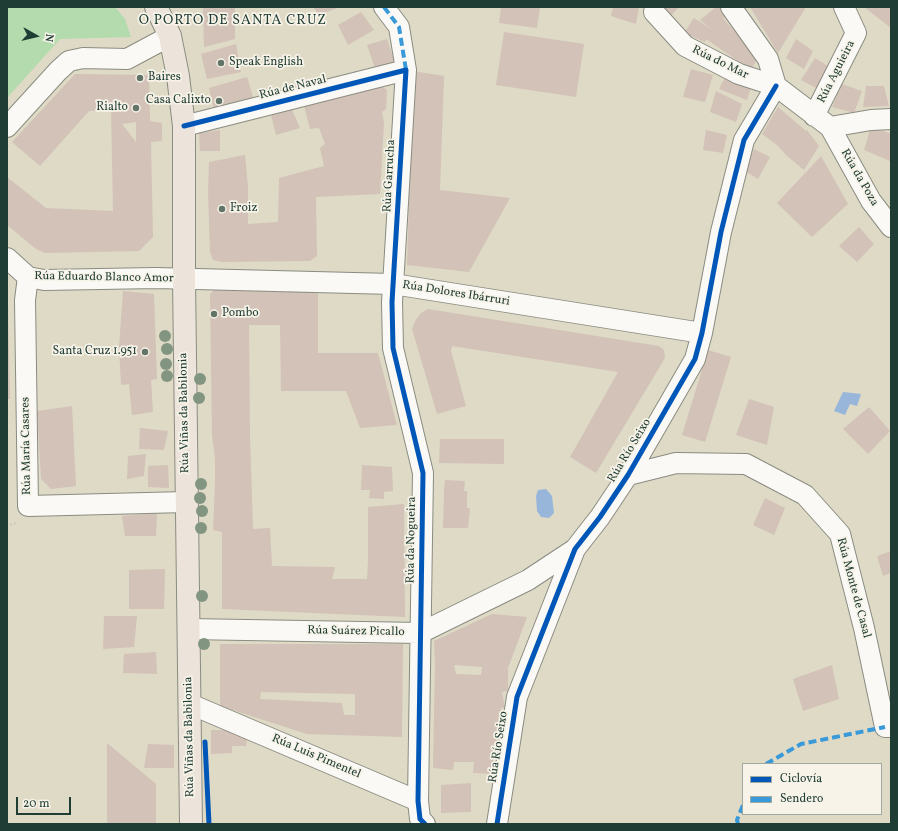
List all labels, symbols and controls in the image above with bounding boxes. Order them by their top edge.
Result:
district label: O PORTO DE SANTA CRUZ [139,13,327,29]
north arrow [16,16,56,56]
text: N [40,33,56,43]
street label: Rúa Aguieira [815,38,859,106]
street label: Rúa do Mar [689,43,751,83]
place label: Speak English [229,56,303,70]
marker: Speak English [216,58,226,68]
place label: Baires [148,71,181,85]
marker: Baires [135,73,145,83]
street label: Rúa de Naval [258,73,328,103]
place label: Casa Calixto [146,94,211,108]
marker: Casa Calixto [214,96,224,106]
place label: Rialto [96,101,128,115]
marker: Rialto [131,103,141,113]
street label: Rúa Garrucha [381,139,399,213]
street label: Rúa da Poza [837,147,881,209]
place label: Froiz [230,202,257,216]
marker: Froiz [217,204,227,214]
street label: Rúa Eduardo Blanco Amor [34,270,174,286]
street label: Rúa Dolores Ibárruri [401,278,511,310]
place label: Pombo [222,307,259,321]
marker: Pombo [209,309,219,319]
place label: Santa Cruz 1.951 [53,345,137,359]
marker: Santa Cruz 1.951 [140,347,150,357]
street label: Rúa Viñas da Babilonia [177,352,193,474]
street label: Rúa María Casares [19,397,35,495]
street label: Rúa Río Seixo [605,416,655,486]
street label: Rúa da Nogueira [404,496,420,584]
street label: Rúa Monte de Casal [833,536,873,640]
street label: Rúa Suárez Picallo [307,624,405,640]
street label: Rúa Viñas da Babilonia [182,676,198,798]
street label: Rúa Río Seixo [486,710,512,784]
street label: Rúa Luis Pimentel [269,732,363,782]
legend [742,763,882,815]
text: Ciclovía [780,771,822,787]
scale bar [18,789,73,815]
text: Sendero [780,791,823,807]
text: 20 m [23,796,50,812]

